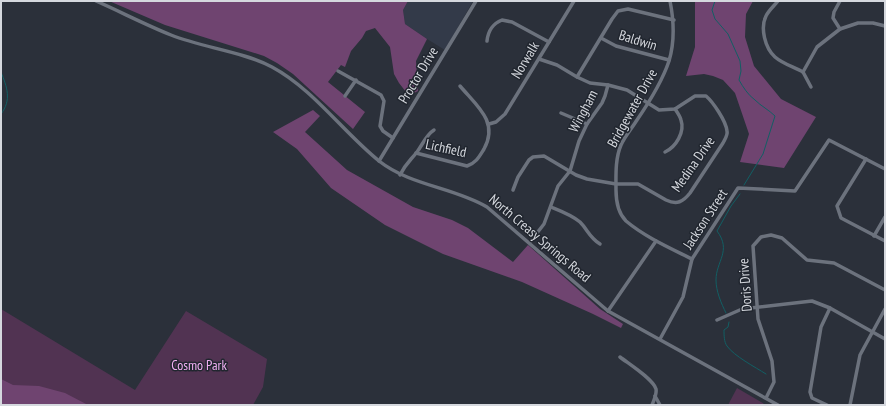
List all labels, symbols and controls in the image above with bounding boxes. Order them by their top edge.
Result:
street label: Baldwin [617,26,659,54]
street label: Norwalk [507,38,543,82]
street label: Proctor Drive [394,43,442,107]
street label: Bridgewater Drive [603,65,661,150]
street label: Wingham [564,87,602,135]
street label: Medina Drive [667,132,719,195]
street label: Lichfield [424,135,468,161]
street label: Jackson Street [678,185,731,253]
street label: North Creasy Springs Road [485,190,595,286]
street label: Doris Drive [734,258,756,312]
park label: Cosmo Park [171,356,227,374]

